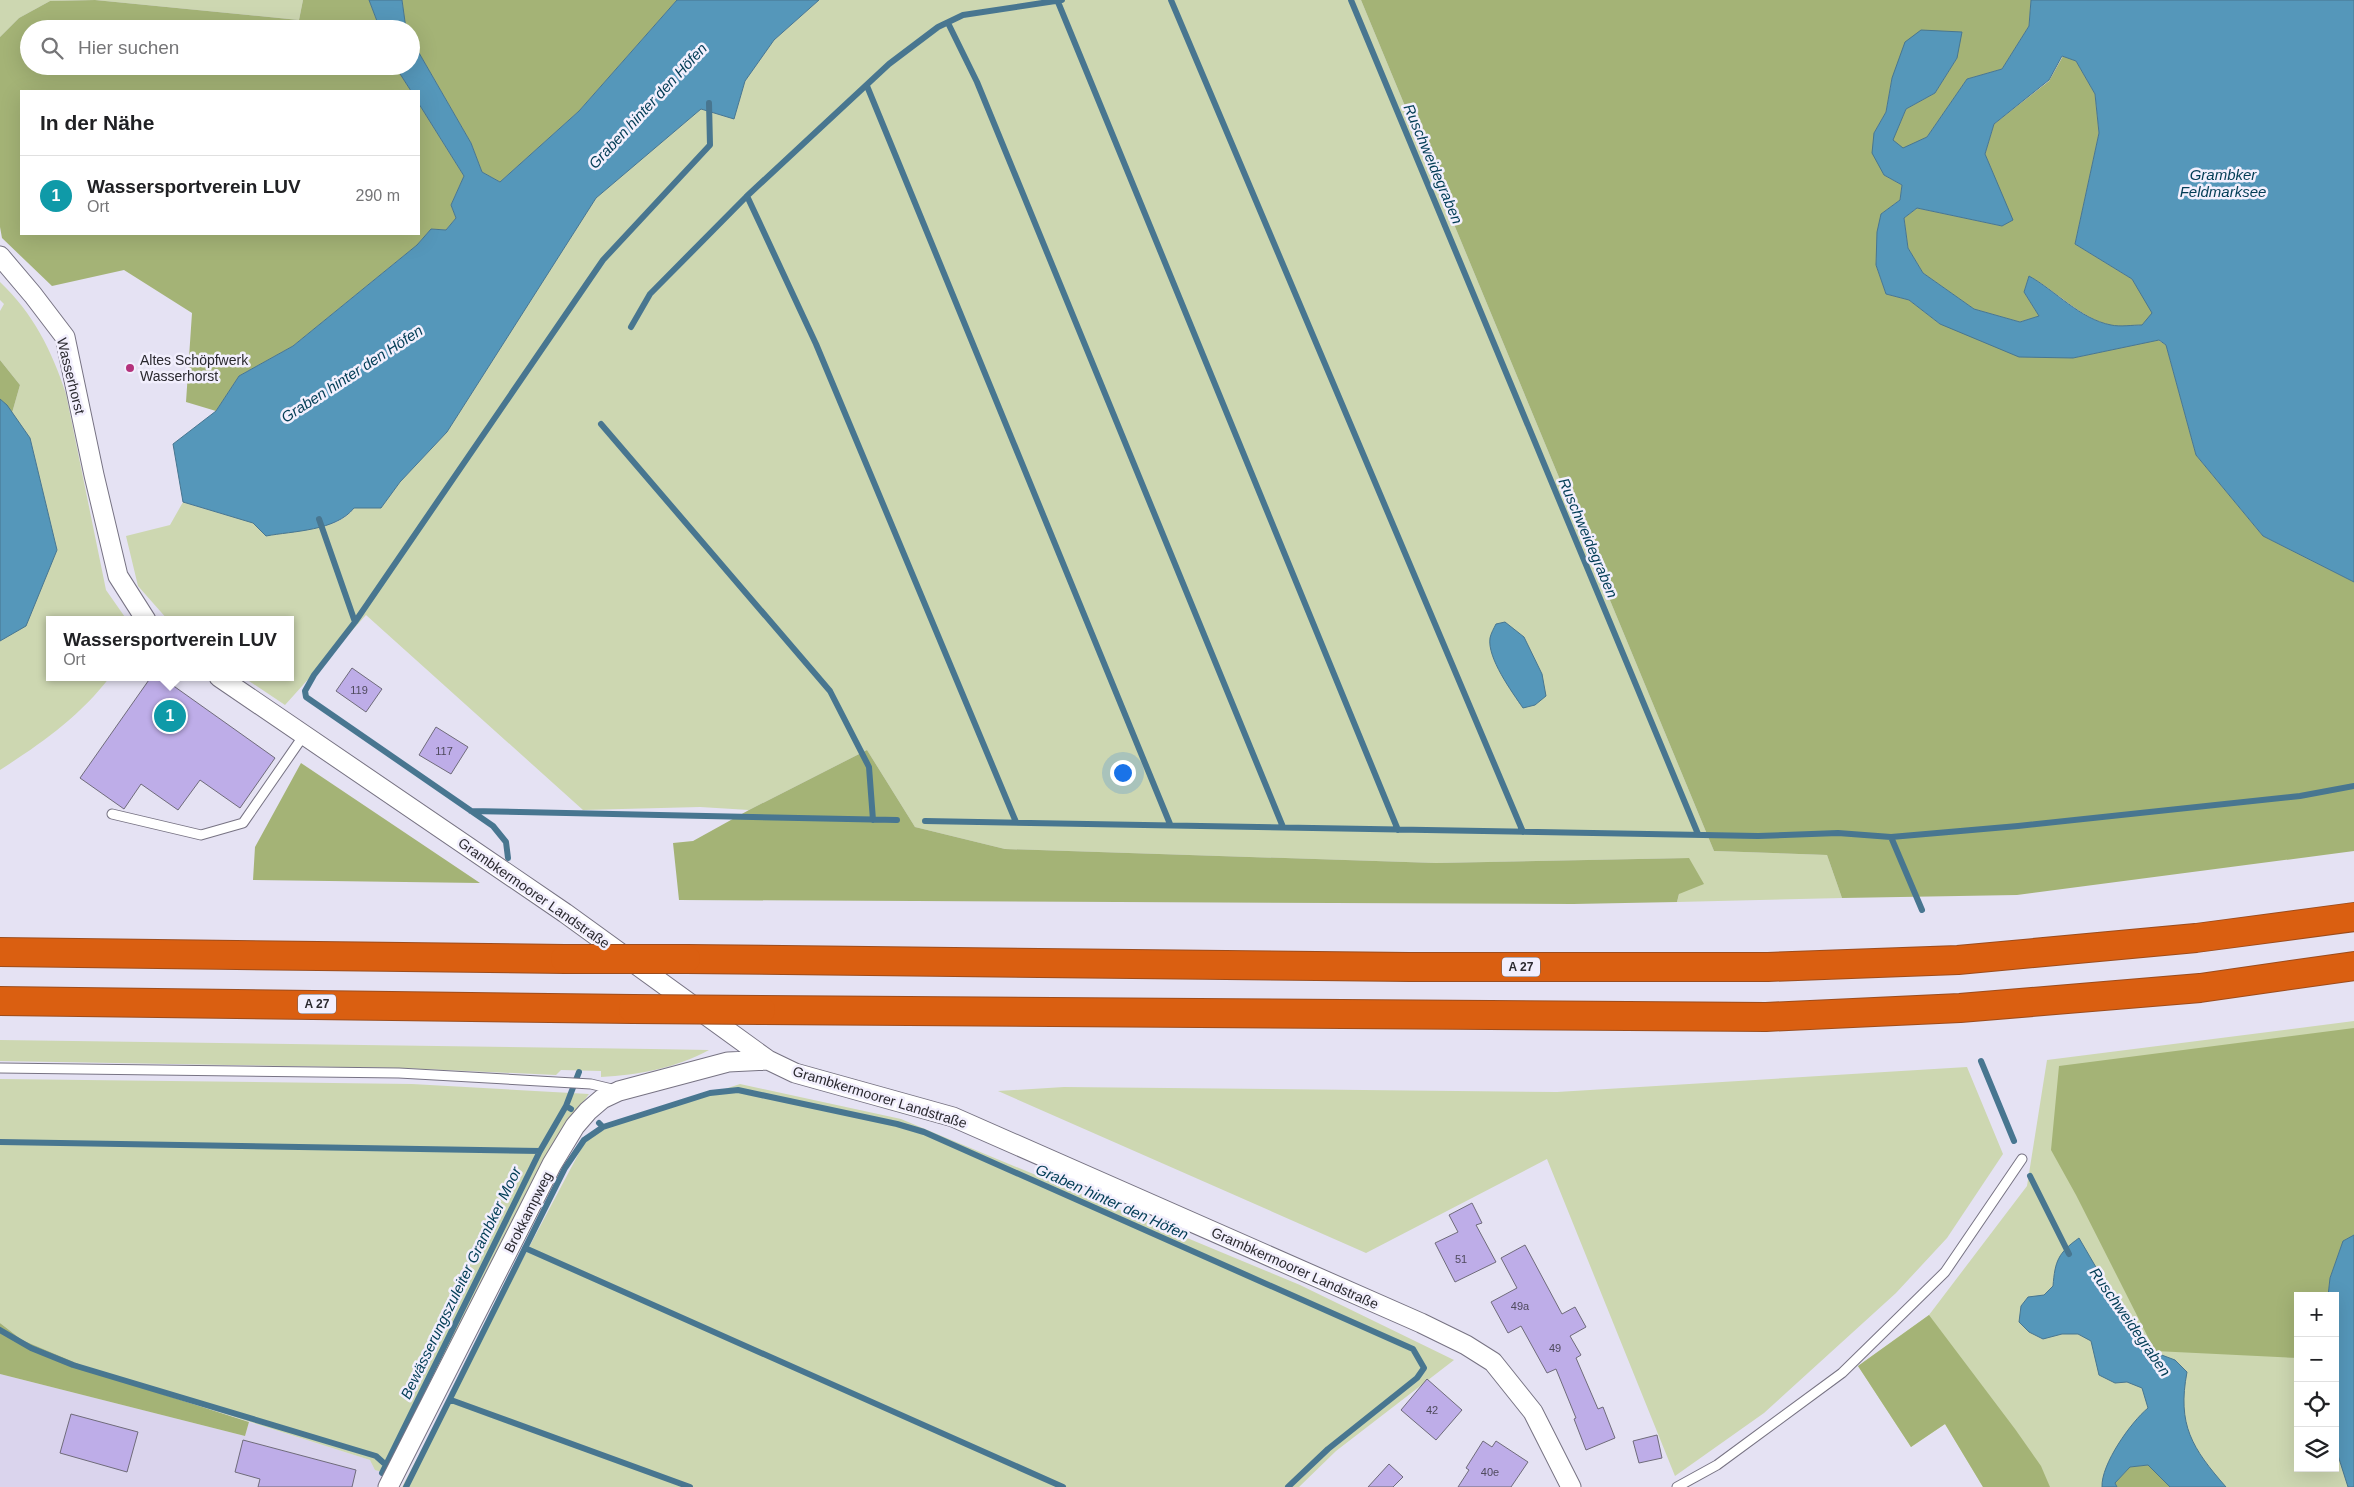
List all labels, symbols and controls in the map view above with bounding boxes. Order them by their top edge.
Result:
search box [20,20,420,75]
icon: search [38,34,66,62]
text: Hier suchen [78,37,179,58]
water label: Graben hinter den Höfen [585,39,710,172]
water label: Ruschweidegraben [1401,101,1466,226]
text: In der Nähe [40,111,154,134]
water label: Grambker Feldmarksee [2180,166,2266,200]
text: Wassersportverein LUV [87,176,301,197]
text: 1 [52,187,60,204]
text: 290 m [356,187,400,204]
text: Ort [87,198,109,215]
water label: Graben hinter den Höfen [278,321,426,426]
street label: Wasserhorst [54,336,88,416]
place label: Altes Schöpfwerk Wasserhorst [140,352,249,384]
marker: Altes Schöpfwerk Wasserhorst [124,362,136,374]
water label: Ruschweidegraben [1556,475,1621,600]
popup [46,616,294,681]
text: Wassersportverein LUV [63,629,277,650]
text: Ort [63,651,85,668]
house number: 119 [350,684,368,696]
pin: 1 [154,697,186,735]
house number: 117 [435,745,453,757]
your location [1110,760,1136,786]
street label: Grambkermoorer Landstraße [455,834,613,952]
road number: A 27 [1502,958,1540,976]
road number: A 27 [298,994,336,1014]
street label: Grambkermoorer Landstraße [791,1063,969,1131]
water label: Graben hinter den Höfen [1033,1160,1191,1243]
water label: Bewässerungszuleiter Grambker Moor [397,1163,525,1402]
street label: Brokkampweg [501,1169,555,1255]
street label: Grambkermoorer Landstraße [1209,1224,1381,1312]
house number: 51 [1455,1253,1467,1265]
water label: Ruschweidegraben [2087,1264,2174,1379]
map controls [2294,1292,2339,1472]
button: + [2294,1292,2339,1337]
house number: 49a [1511,1300,1530,1312]
button: − [2294,1337,2339,1382]
house number: 49 [1549,1342,1561,1354]
button: locate [2294,1382,2339,1427]
house number: 42 [1426,1404,1438,1416]
button: layers [2294,1427,2339,1472]
house number: 40e [1481,1466,1499,1478]

